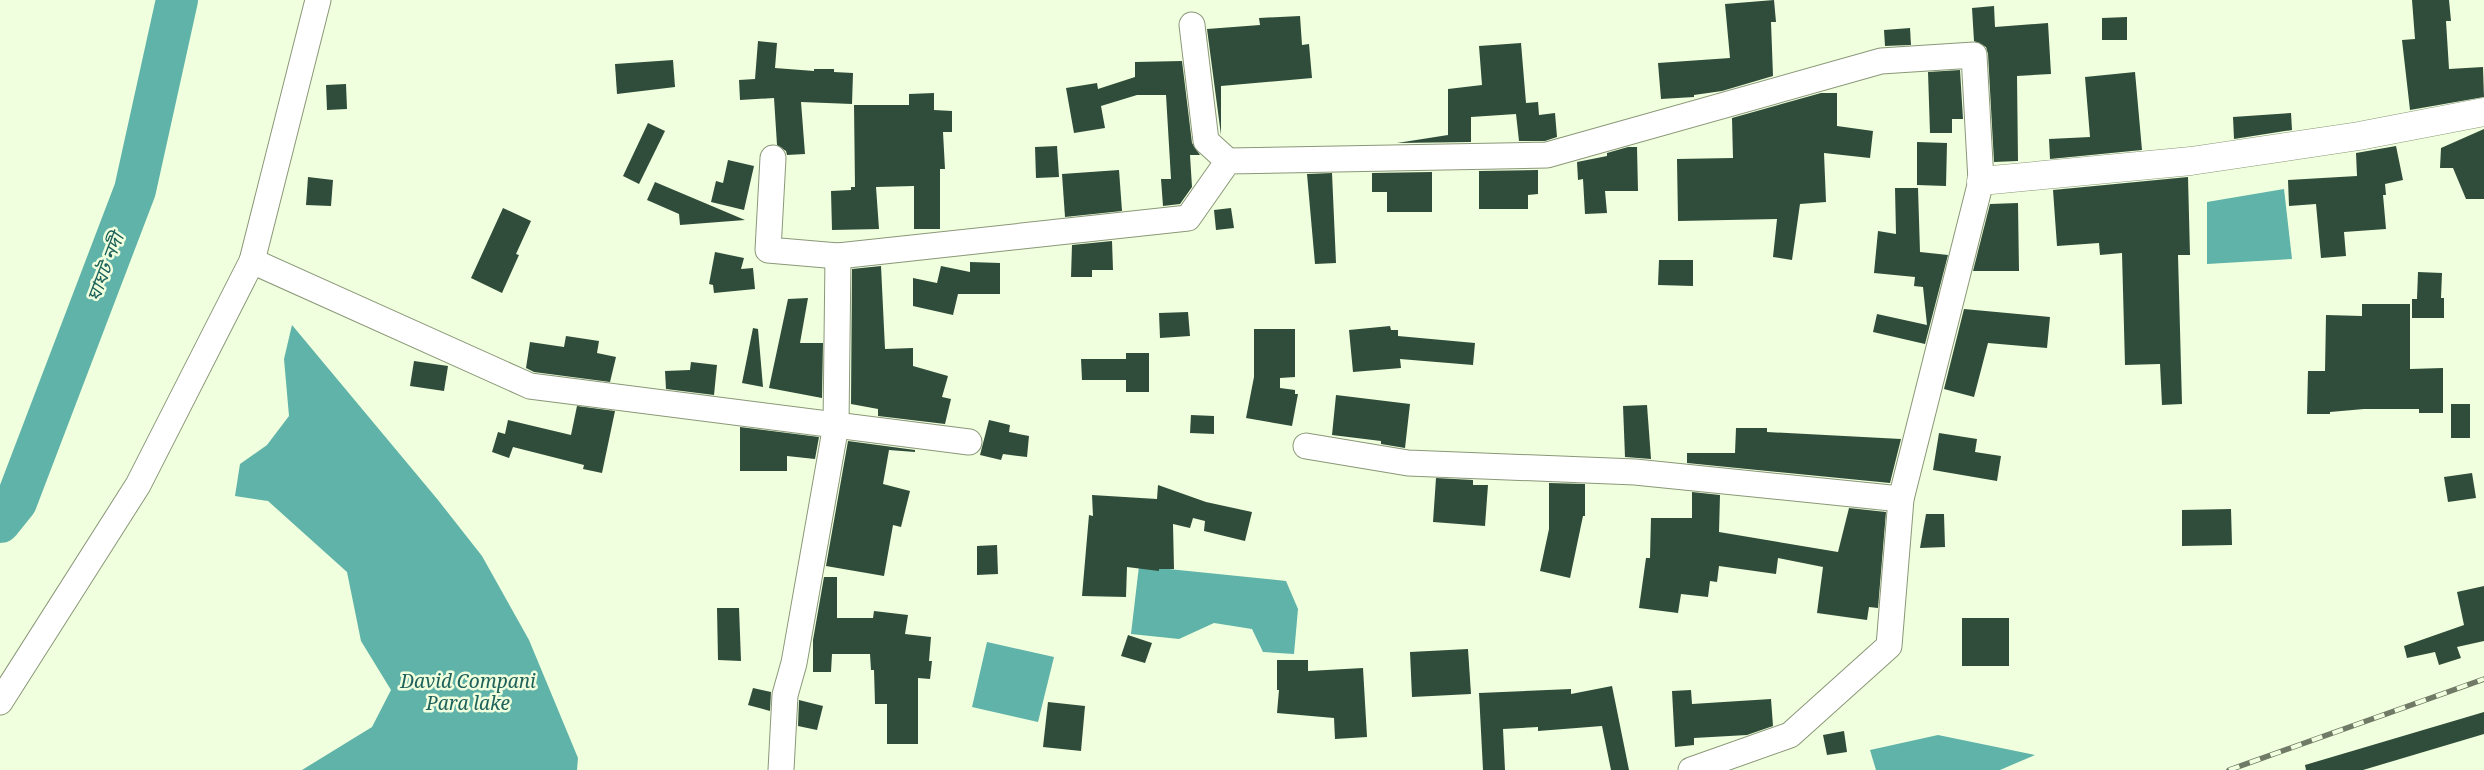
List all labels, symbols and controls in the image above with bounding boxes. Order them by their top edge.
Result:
water label: ঘাঘট নদী [80,226,131,305]
water label: David Compani Para lake [399,668,536,716]

